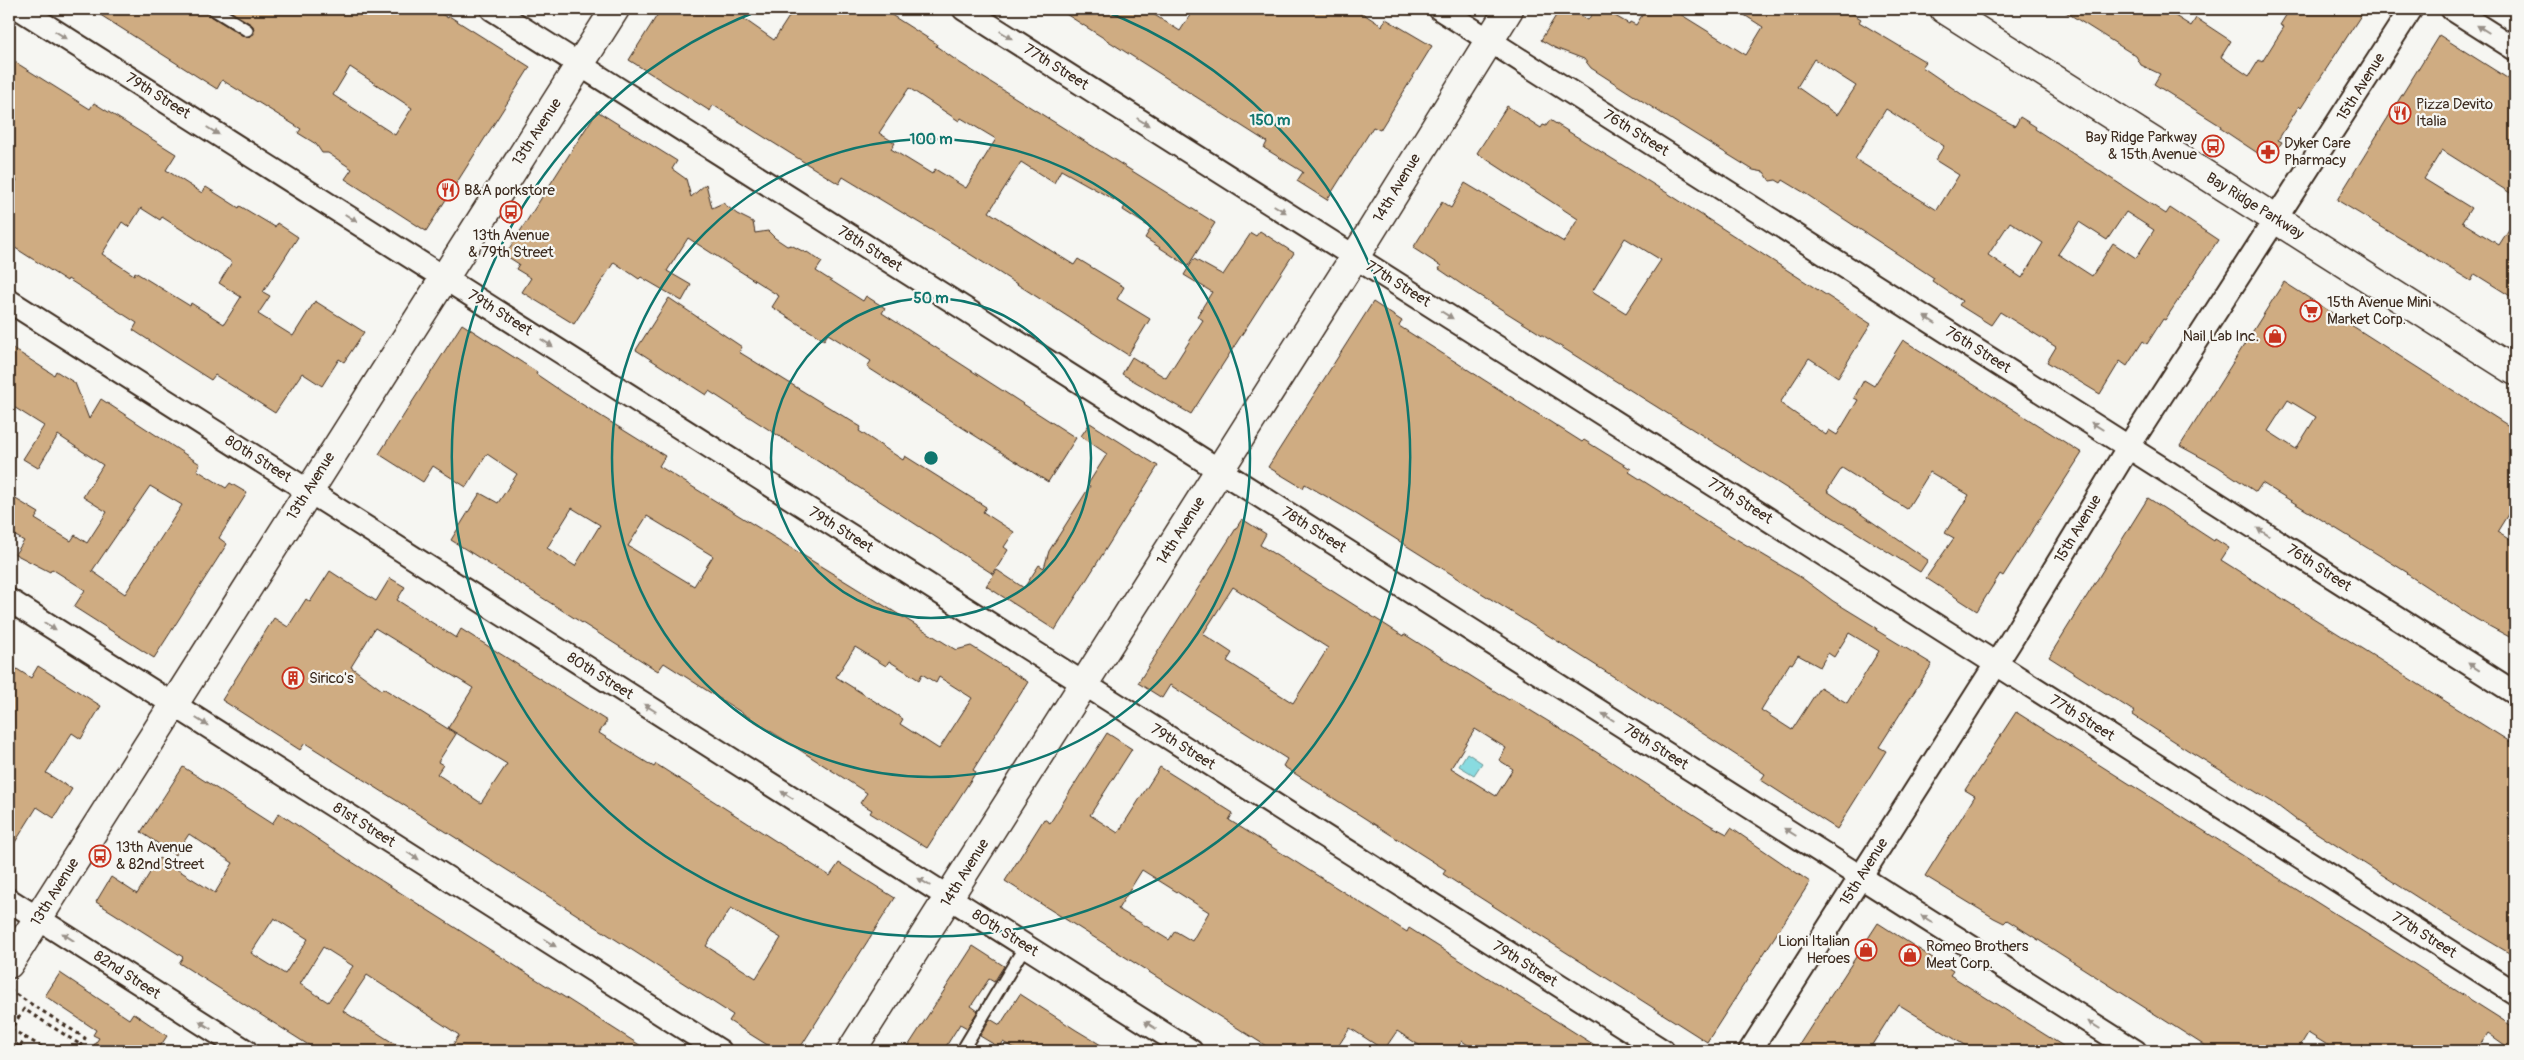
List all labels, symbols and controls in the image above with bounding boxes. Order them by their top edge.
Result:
one-way arrow [2477,24,2490,34]
one-way arrow [55,30,68,40]
one-way arrow [999,30,1012,40]
street label: 77th Street [1020,40,1093,95]
street label: 15th Avenue [2333,49,2390,124]
street label: 79th Street [122,69,195,124]
street label: 13th Avenue [508,94,566,169]
place label: Pizza Devito Italia [2416,95,2493,131]
restaurant icon: Pizza Devito Italia [2388,101,2412,125]
street label: 76th Street [1600,105,1673,161]
text: 150 m [1250,111,1290,130]
one-way arrow [1136,117,1149,127]
one-way arrow [207,127,220,136]
place label: Bay Ridge Parkway & 15th Avenue [2085,128,2198,164]
text: 100 m [910,130,952,149]
bus stop icon: Bay Ridge Parkway & 15th Avenue [2201,134,2225,158]
place label: Dyker Care Pharmacy [2284,134,2351,170]
pharmacy icon: Dyker Care Pharmacy [2256,140,2280,164]
street label: 14th Avenue [1369,150,1425,226]
street label: Bay Ridge Parkway [2203,168,2308,244]
restaurant icon: B&A porkstore [436,178,460,202]
place label: B&A porkstore [464,181,555,200]
bus stop icon: 13th Avenue & 79th Street [499,200,523,224]
one-way arrow [1274,204,1287,214]
one-way arrow [344,214,357,223]
street label: 78th Street [834,222,907,277]
place label: 13th Avenue & 79th Street [468,226,555,262]
street label: 77th Street [1362,257,1435,312]
street label: 79th Street [464,286,537,341]
text: 50 m [914,289,948,308]
place label: 15th Avenue Mini Market Corp. [2327,293,2432,329]
supermarket icon: 15th Avenue Mini Market Corp. [2299,299,2323,323]
one-way arrow [1440,310,1453,319]
one-way arrow [1924,315,1937,325]
street label: 76th Street [1942,322,2015,378]
shop icon: Nail Lab Inc. [2263,324,2287,348]
place label: Nail Lab Inc. [2183,327,2259,346]
one-way arrow [540,338,554,348]
one-way arrow [2090,421,2104,431]
street label: 80th Street [221,431,296,487]
street label: 13th Avenue [283,448,340,524]
centre of rings [922,449,940,467]
street label: 77th Street [1704,474,1777,529]
street label: 15th Avenue [2050,491,2106,567]
street label: 14th Avenue [1153,493,1210,569]
street label: 79th Street [805,503,878,558]
street label: 78th Street [1278,503,1351,558]
one-way arrow [2257,528,2270,537]
street label: 76th Street [2283,540,2356,597]
one-way arrow [43,621,57,630]
street label: 80th Street [563,648,638,704]
one-way arrow [2468,662,2481,672]
building icon: Sirico's [281,666,305,690]
place label: Sirico's [309,669,354,688]
street label: 77th Street [2046,691,2119,746]
one-way arrow [643,703,656,712]
one-way arrow [1602,712,1615,721]
one-way arrow [195,717,209,727]
street label: 79th Street [1147,720,1220,775]
street label: 78th Street [1620,720,1693,775]
one-way arrow [780,790,793,799]
street label: 81st Street [329,798,400,852]
one-way arrow [1783,827,1796,837]
street label: 15th Avenue [1836,834,1893,909]
street label: 14th Avenue [937,835,994,911]
place label: 13th Avenue & 82nd Street [116,838,205,874]
bus stop icon: 13th Avenue & 82nd Street [88,844,112,868]
one-way arrow [406,851,420,861]
street label: 13th Avenue [27,854,84,930]
one-way arrow [917,877,931,886]
street label: 80th Street [968,905,1043,961]
street label: 77th Street [2388,908,2461,963]
one-way arrow [1920,915,1933,924]
one-way arrow [61,932,74,942]
place label: Lioni Italian Heroes [1778,932,1850,968]
street label: 79th Street [1489,937,1562,992]
place label: Romeo Brothers Meat Corp. [1926,937,2029,973]
shop icon: Lioni Italian Heroes [1854,938,1878,962]
one-way arrow [543,939,557,948]
shop icon: Romeo Brothers Meat Corp. [1898,943,1922,967]
street label: 82nd Street [90,946,165,1004]
one-way arrow [198,1020,211,1030]
one-way arrow [1143,1020,1156,1030]
one-way arrow [2087,1020,2100,1030]

